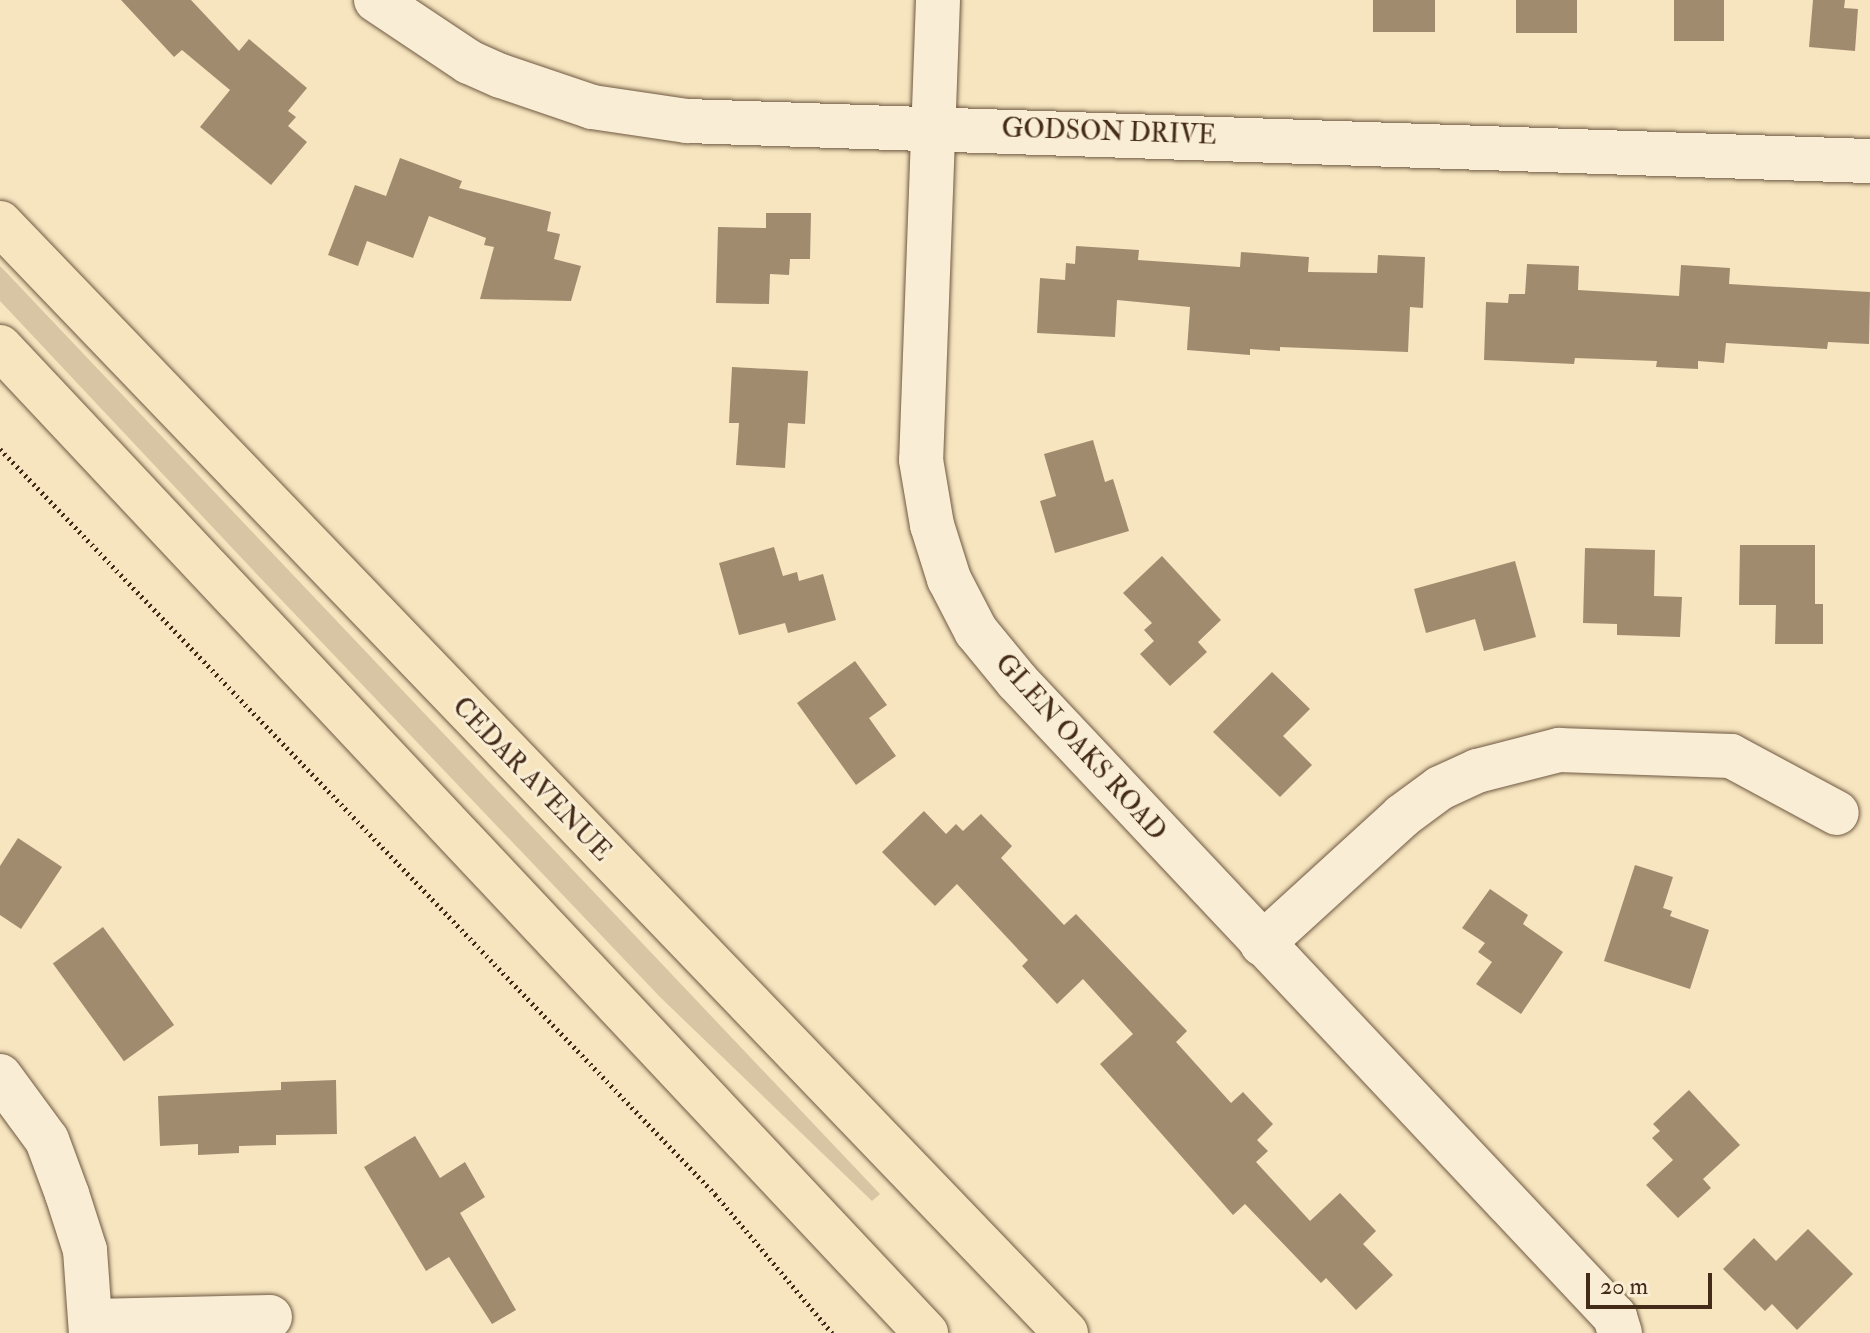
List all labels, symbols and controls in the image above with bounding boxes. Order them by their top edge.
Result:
street label: GODSON DRIVE [1001,114,1217,152]
street label: GLEN OAKS ROAD [988,648,1172,848]
street label: CEDAR AVENUE [445,692,617,868]
scale bar [1590,1257,1716,1307]
text: 20 m [1600,1271,1648,1302]

